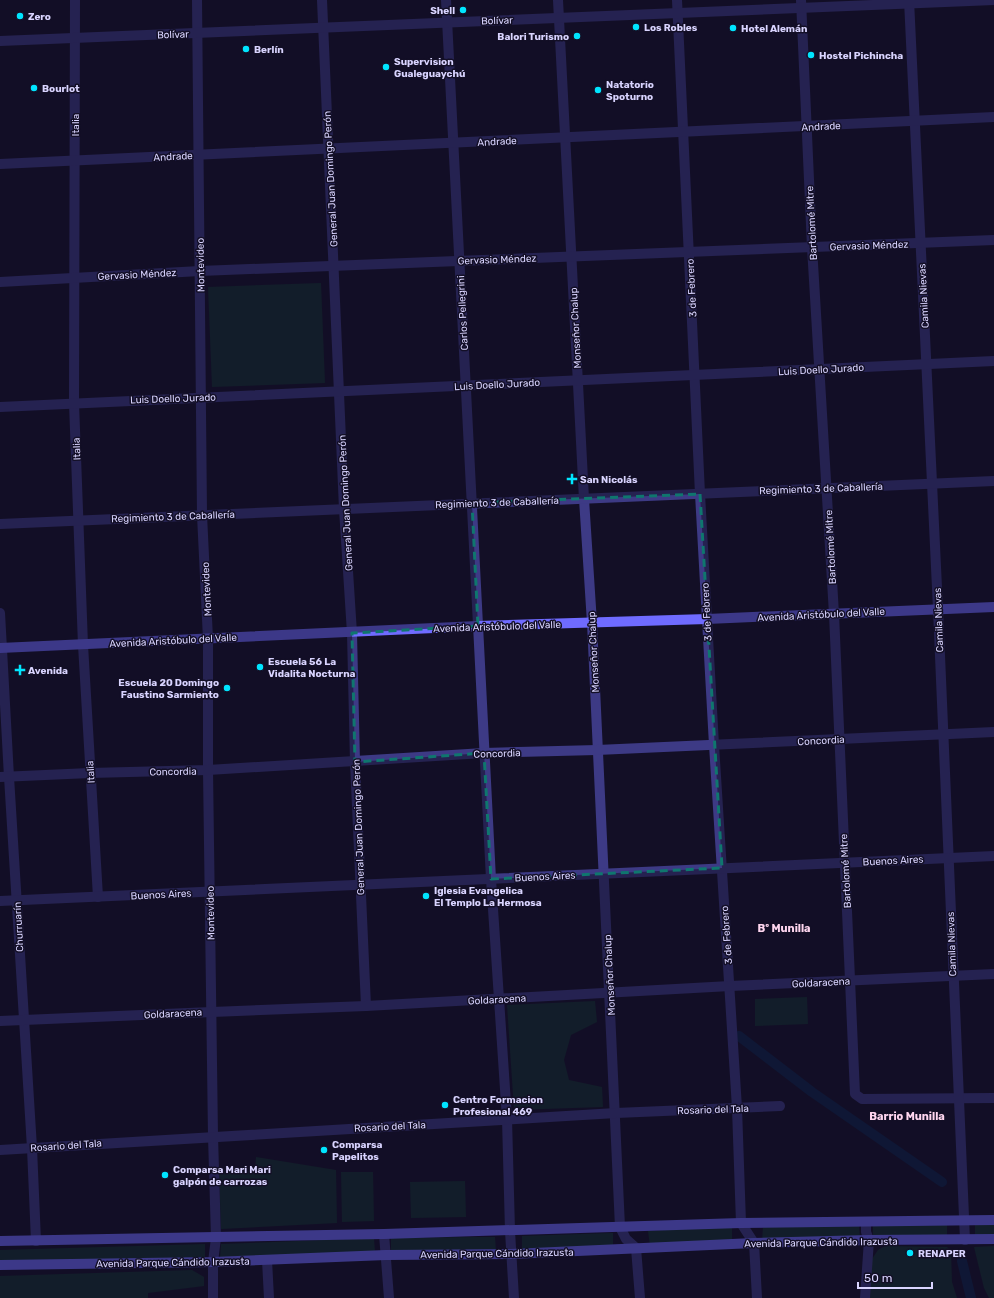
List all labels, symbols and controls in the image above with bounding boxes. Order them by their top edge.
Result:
place label: Shell [430,5,455,17]
marker: Shell [458,5,468,15]
marker: Zero [15,11,25,21]
place label: Zero [28,11,51,23]
street label: Bolívar [481,14,513,28]
marker: Los Robles [631,22,641,32]
place label: Los Robles [644,22,698,34]
marker: Hotel Alemán [728,23,738,33]
place label: Hotel Alemán [741,23,807,35]
street label: Bolívar [157,28,189,42]
place label: Balori Turismo [497,31,569,43]
marker: Balori Turismo [572,31,582,41]
marker: Berlín [241,44,251,54]
place label: Berlín [254,44,284,56]
marker: Hostel Pichincha [806,50,816,60]
place label: Hostel Pichincha [819,50,903,62]
place label: Supervision Gualeguaychú [394,56,465,80]
marker: Supervision Gualeguaychú [381,62,391,72]
place label: Natatorio Spoturno [606,79,654,103]
marker: Bourlot [29,83,39,93]
place label: Bourlot [42,83,80,95]
marker: Natatorio Spoturno [593,85,603,95]
street label: General Juan Domingo Perón [321,111,341,247]
street label: Italia [70,114,82,136]
street label: Andrade [801,120,841,134]
street label: Andrade [477,135,517,149]
street label: Andrade [153,150,193,164]
street label: Bartolomé Mitre [804,185,820,260]
street label: Montevideo [195,237,207,292]
street label: Gervasio Méndez [829,239,909,253]
street label: Gervasio Méndez [457,253,537,267]
street label: 3 de Febrero [684,258,700,317]
street label: Camila Nievas [916,263,932,329]
street label: Gervasio Méndez [97,267,177,283]
street label: Carlos Pellegrini [455,275,471,351]
street label: Monseñor Chalup [568,287,584,369]
street label: Luis Doello Jurado [778,362,865,378]
street label: Luis Doello Jurado [454,377,541,393]
street label: Luis Doello Jurado [130,391,216,406]
street label: General Juan Domingo Perón [336,435,356,571]
street label: Italia [71,437,83,460]
marker: San Nicolás [567,474,577,484]
place label: San Nicolás [580,474,638,486]
street label: Regimiento 3 de Caballería [759,481,883,497]
street label: Regimiento 3 de Caballería [435,495,559,511]
street label: Regimiento 3 de Caballería [111,509,235,525]
street label: Bartolomé Mitre [823,509,839,584]
street label: Montevideo [200,561,214,616]
street label: 3 de Febrero [699,582,715,641]
street label: Camila Nievas [932,587,946,652]
street label: Avenida Aristóbulo del Valle [757,606,886,624]
street label: Monseñor Chalup [586,611,602,693]
street label: Avenida Aristóbulo del Valle [433,619,562,635]
street label: Avenida Aristóbulo del Valle [109,632,238,650]
place label: Escuela 56 La Vidalita Nocturna [268,656,356,680]
marker: Escuela 56 La Vidalita Nocturna [255,662,265,672]
marker: Avenida [15,665,25,675]
place label: Avenida [28,665,68,677]
place label: Escuela 20 Domingo Faustino Sarmiento [118,677,219,701]
marker: Escuela 20 Domingo Faustino Sarmiento [222,683,232,693]
street label: Concordia [797,734,845,748]
street label: Concordia [473,747,521,761]
street label: General Juan Domingo Perón [351,759,367,895]
street label: Italia [84,760,98,784]
street label: Concordia [149,766,197,778]
street label: Bartolomé Mitre [838,833,854,908]
street label: Buenos Aires [862,853,924,869]
street label: Buenos Aires [514,869,576,885]
street label: Montevideo [205,885,217,940]
place label: Iglesia Evangelica El Templo La Hermosa [434,885,542,909]
street label: Buenos Aires [130,887,192,903]
marker: Iglesia Evangelica El Templo La Hermosa [421,891,431,901]
street label: Churruarín [12,902,26,952]
street label: 3 de Febrero [719,905,735,965]
street label: Camila Nievas [945,911,959,976]
district label: Bº Munilla [757,922,811,935]
street label: Monseñor Chalup [602,934,618,1016]
street label: Goldaracena [792,975,851,991]
street label: Goldaracena [468,992,527,1008]
street label: Goldaracena [144,1006,203,1022]
place label: Centro Formacion Profesional 469 [453,1094,543,1118]
marker: Centro Formacion Profesional 469 [440,1100,450,1110]
street label: Rosario del Tala [677,1103,749,1117]
district label: Barrio Munilla [869,1110,945,1123]
street label: Rosario del Tala [354,1119,426,1135]
street label: Rosario del Tala [30,1138,102,1154]
place label: Comparsa Papelitos [332,1139,383,1163]
marker: Comparsa Papelitos [319,1145,329,1155]
place label: Comparsa Mari Mari galpón de carrozas [173,1164,271,1188]
marker: Comparsa Mari Mari galpón de carrozas [160,1170,170,1180]
street label: Avenida Parque Cándido Irazusta [744,1236,898,1250]
street label: Avenida Parque Cándido Irazusta [420,1247,574,1261]
marker: RENAPER [905,1248,915,1258]
place label: RENAPER [918,1248,966,1260]
street label: Avenida Parque Cándido Irazusta [96,1256,250,1270]
scale bar [858,1264,932,1290]
text: 50 m [864,1271,892,1285]

